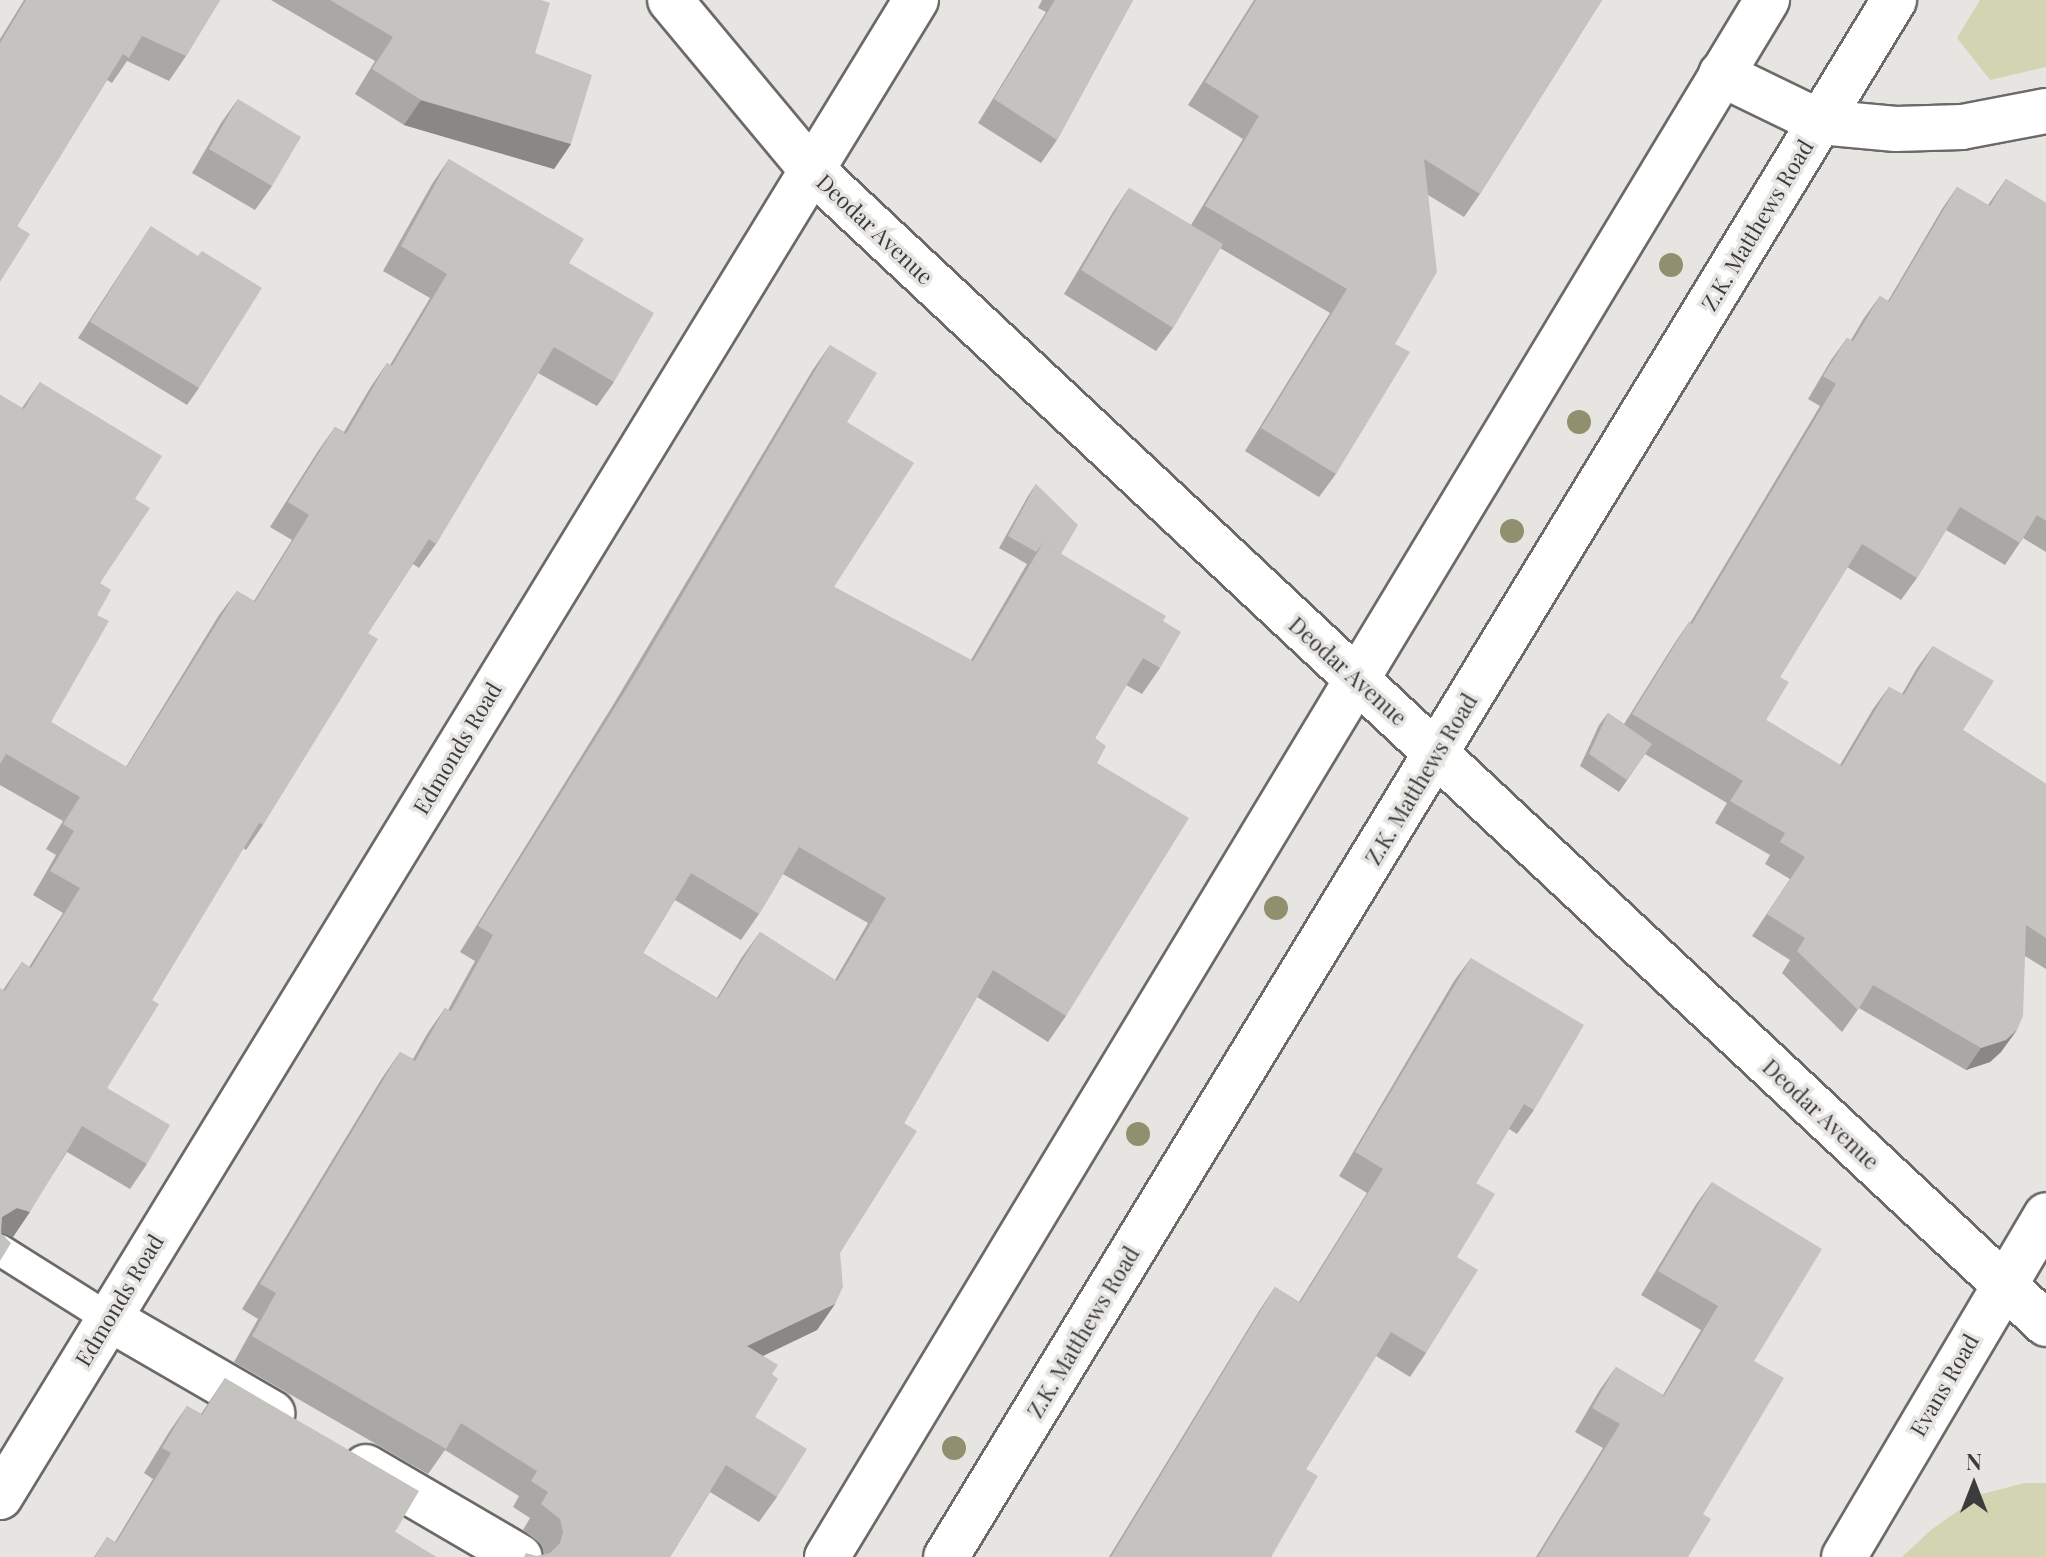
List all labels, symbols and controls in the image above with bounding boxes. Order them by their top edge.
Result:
street label: Z.K. Matthews Road [1696,135,1818,315]
street label: Deodar Avenue [811,168,939,290]
street label: Deodar Avenue [1283,611,1413,731]
street label: Edmonds Road [407,677,507,819]
street label: Z.K. Matthews Road [1360,689,1482,869]
street label: Deodar Avenue [1757,1053,1885,1175]
street label: Edmonds Road [69,1229,169,1371]
street label: Z.K. Matthews Road [1022,1242,1144,1422]
street label: Evans Road [1904,1329,1984,1441]
north arrow [1934,1445,2014,1525]
text: N [1966,1446,1982,1476]

